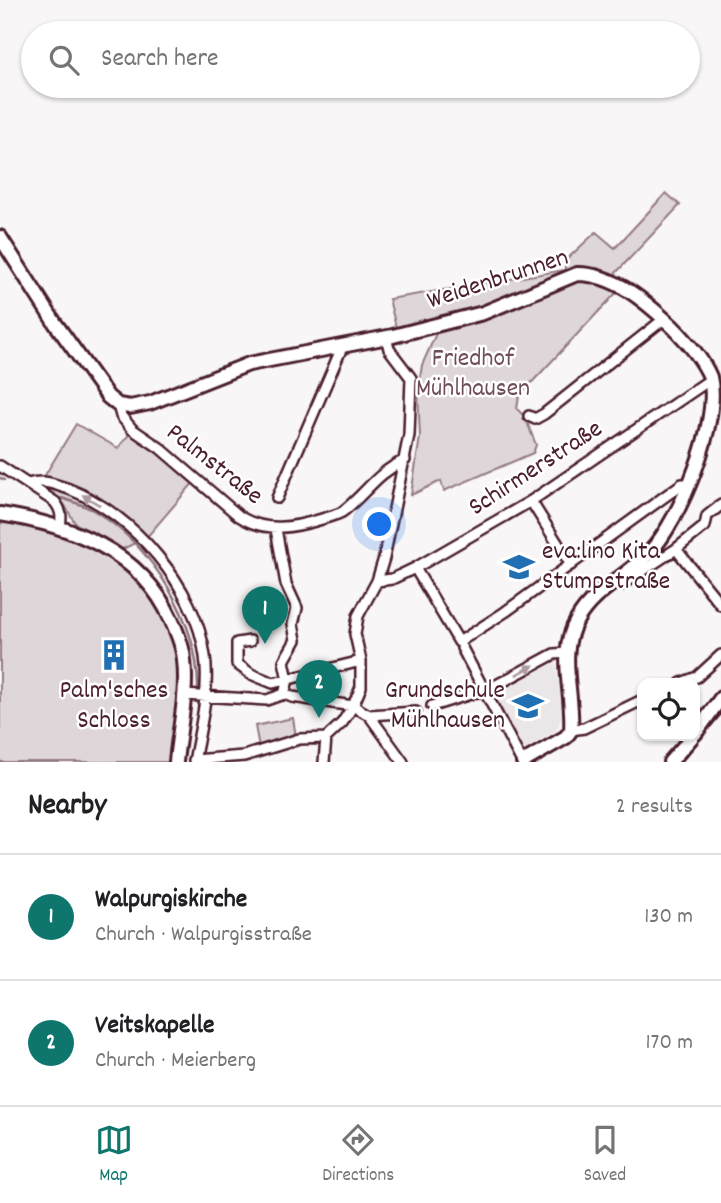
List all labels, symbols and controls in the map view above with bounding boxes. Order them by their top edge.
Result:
search box [21,21,700,98]
icon: search [45,41,83,79]
text: Search here [101,41,219,78]
street label: Weidenbrunnen [423,240,573,320]
park label: Friedhof Mühlhausen [416,341,530,408]
street label: Schirmerstraße [462,412,610,526]
street label: Palmstraße [158,415,270,515]
one-way arrow [81,494,100,506]
your location [362,507,396,541]
place label: eva:lino Kita Stumpstraße [542,534,670,601]
school or university icon: eva:lino Kita Stumpstraße [502,550,536,584]
pin: 1 [242,586,288,644]
building icon: Palm'sches Schloss [97,638,131,672]
pin: 2 [296,660,342,718]
one-way arrow [515,664,535,676]
place label: Palm'sches Schloss [60,673,168,740]
place label: Grundschule Mühlhausen [385,673,505,740]
map controls [637,678,700,741]
button: locate [637,678,700,741]
school or university icon: Grundschule Mühlhausen [511,689,545,723]
text: Nearby [28,786,106,829]
text: 2 results [616,791,693,824]
text: Walpurgiskirche [95,882,247,919]
text: 1 [48,901,54,934]
text: 130 m [644,901,693,934]
text: Church · Walpurgisstraße [95,919,312,952]
text: Veitskapelle [95,1008,214,1045]
text: 2 [46,1027,56,1060]
text: 170 m [646,1027,693,1060]
text: Church · Meierberg [95,1045,256,1078]
tab: Map [95,1121,133,1190]
tab: Directions [322,1121,394,1190]
tab: Saved [584,1121,626,1190]

